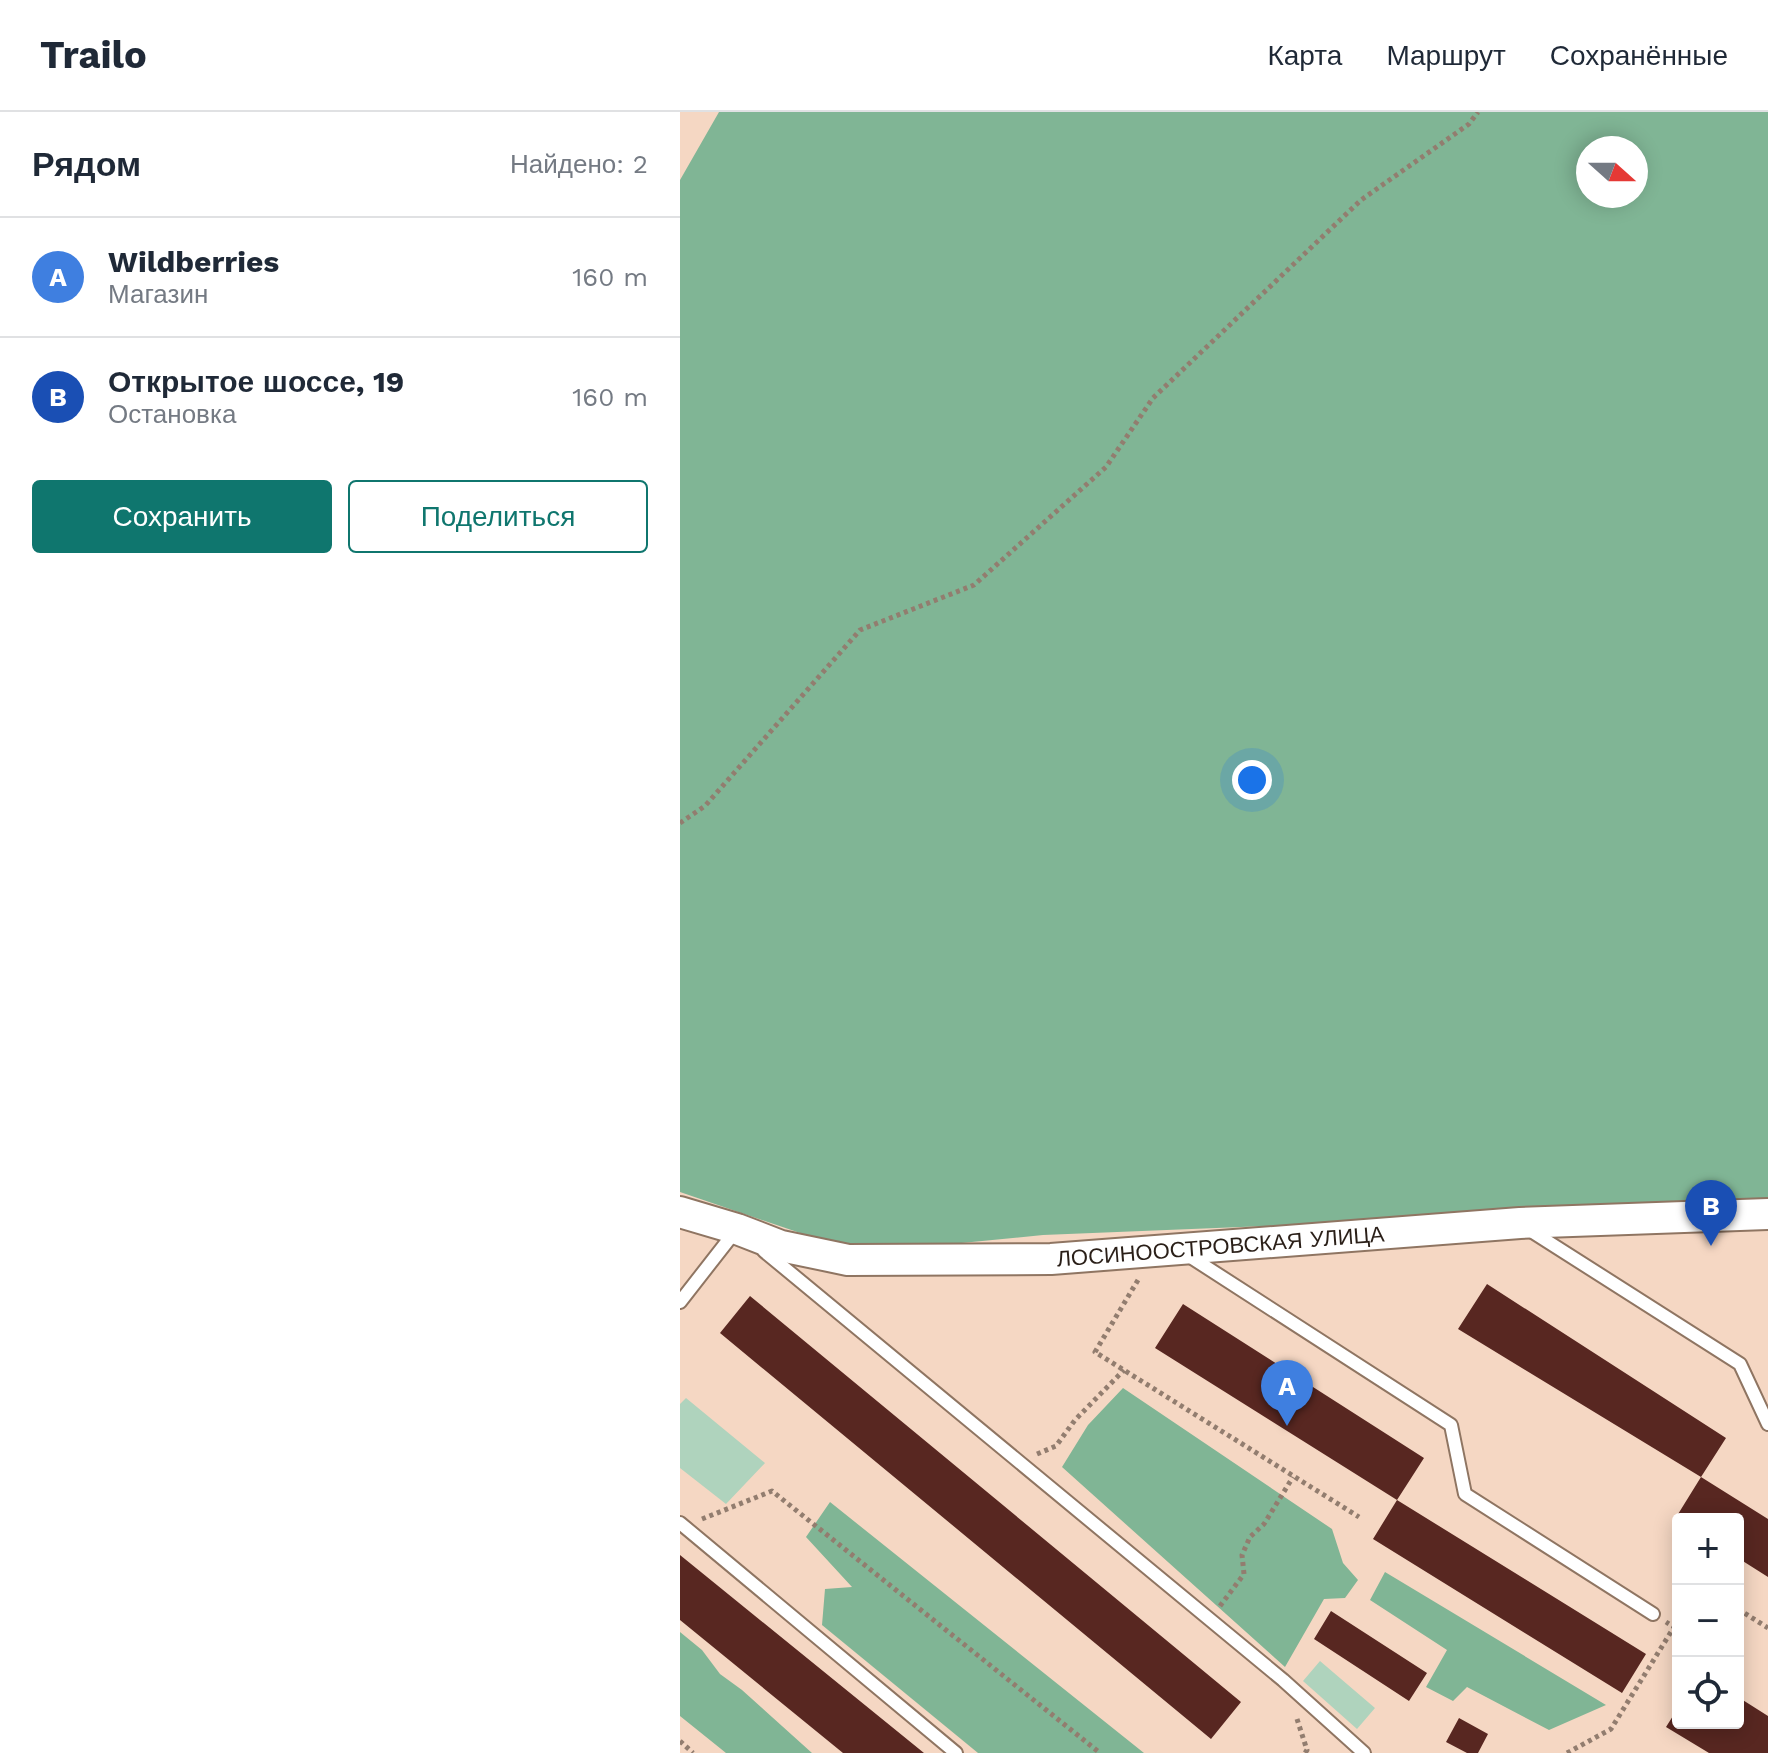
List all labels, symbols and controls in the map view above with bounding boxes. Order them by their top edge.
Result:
text: Trailo [40,33,147,77]
text: Карта [1267,39,1342,72]
text: Маршрут [1386,39,1506,72]
text: Сохранённые [1550,39,1728,72]
north arrow [1576,136,1648,208]
text: Рядом [32,144,141,184]
text: Найдено: 2 [510,149,648,179]
text: Wildberries [108,244,279,279]
text: A [49,262,67,292]
text: 160 m [572,262,648,292]
text: Магазин [108,279,208,309]
text: Открытое шоссе, 19 [108,364,404,399]
text: B [49,382,67,412]
text: 160 m [572,382,648,412]
text: Остановка [108,399,236,429]
button: Сохранить [32,480,332,553]
button: Поделиться [348,480,648,553]
your location [1232,760,1272,800]
pin: B [1685,1180,1737,1246]
street label: ЛОСИНООСТРОВСКАЯ УЛИЦА [1056,1221,1386,1272]
pin: A [1261,1360,1313,1426]
map controls [1672,1513,1744,1729]
button: + [1672,1513,1744,1585]
button: − [1672,1585,1744,1657]
button: locate [1672,1657,1744,1729]

